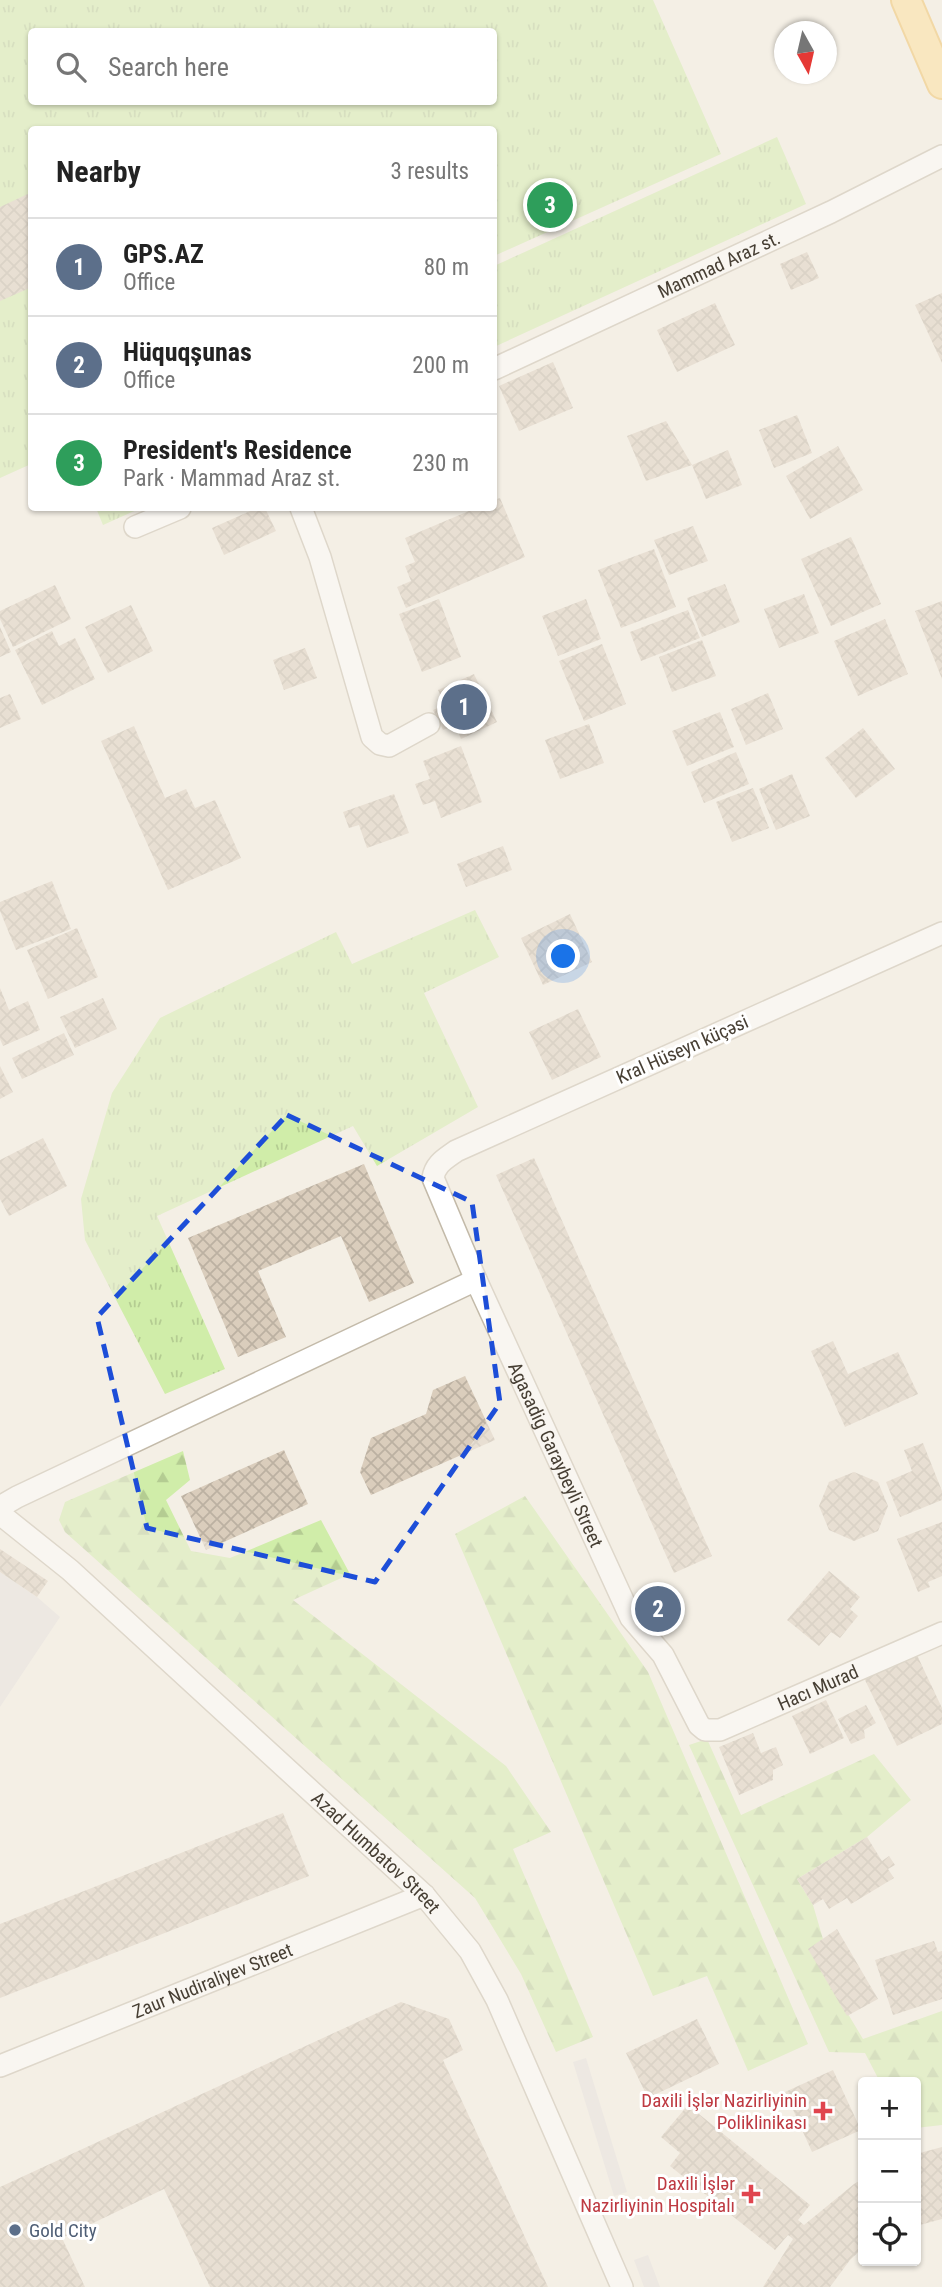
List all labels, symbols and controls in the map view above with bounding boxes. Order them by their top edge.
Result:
north arrow [774,21,837,84]
search box [28,28,497,105]
icon: search [52,48,90,86]
text: Search here [108,52,229,82]
text: Nearby [56,154,141,189]
text: 3 results [391,158,469,185]
pin: 3 [527,179,573,231]
street label: Mammad Araz st. [654,226,784,303]
text: GPS.AZ [123,239,204,269]
text: 1 [73,254,85,281]
text: 80 m [424,254,469,281]
text: Office [123,269,175,296]
text: Hüquqşunas [123,337,252,367]
text: 2 [73,352,85,379]
text: 200 m [412,352,469,379]
text: Office [123,367,175,394]
text: President's Residence [123,435,352,465]
text: 3 [73,450,85,477]
text: 230 m [412,450,469,477]
text: Park · Mammad Araz st. [123,465,340,492]
pin: 1 [441,681,487,733]
your location [546,939,580,973]
street label: Kral Hüseyn küçəsi [613,1010,752,1089]
street label: Agasadig Garaybeyli Street [503,1358,608,1551]
pin: 2 [635,1583,681,1635]
street label: Hacı Murad [774,1660,862,1716]
street label: Azad Humbatov Street [307,1787,445,1918]
street label: Zaur Nudiraliyev Street [129,1938,296,2023]
map controls [858,2077,921,2266]
button: + [858,2077,921,2140]
place label: Daxili İşlər Nazirliyinin Poliklinikası [641,2089,807,2134]
marker: Daxili İşlər Nazirliyinin Poliklinikası [813,2101,833,2121]
button: − [858,2140,921,2203]
place label: Daxili İşlər Nazirliyinin Hospitalı [580,2172,735,2217]
marker: Daxili İşlər Nazirliyinin Hospitalı [741,2184,761,2204]
button: locate [858,2203,921,2266]
place label: Gold City [29,2219,97,2242]
marker: Gold City [7,2222,23,2238]

